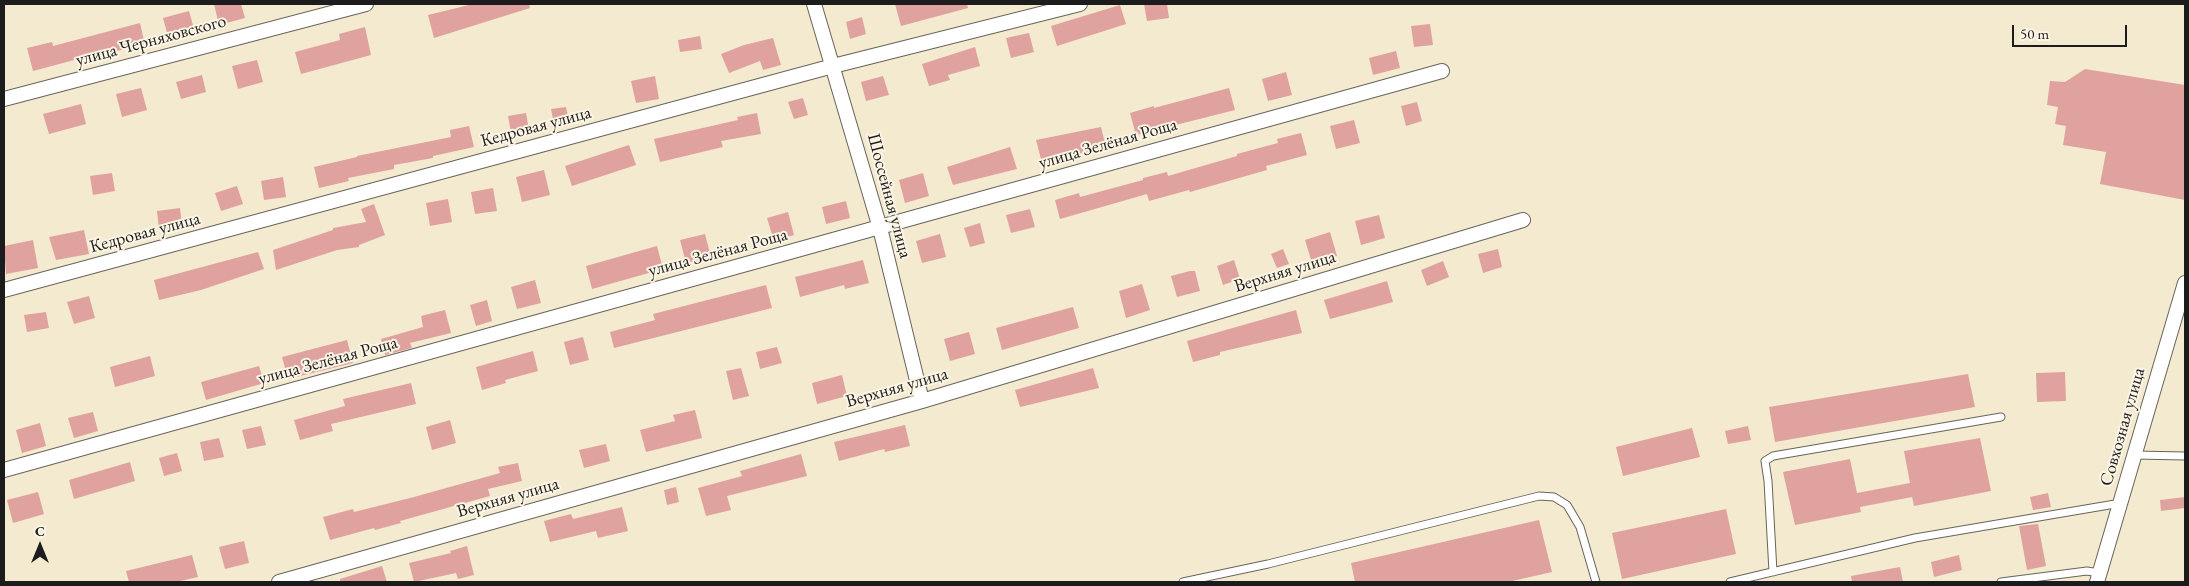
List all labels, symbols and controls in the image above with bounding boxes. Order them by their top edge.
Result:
street label: улица Черняховского [73,11,229,71]
scale bar [2014,15,2129,47]
text: 50 m [2020,24,2049,43]
street label: Кедровая улица [478,102,594,152]
street label: улица Зелёная Роща [1036,114,1180,174]
street label: Шоссейная улица [862,131,916,261]
street label: Кедровая улица [87,208,203,258]
street label: улица Зелёная Роща [646,224,790,282]
street label: Верхняя улица [1232,246,1338,298]
street label: улица Зелёная Роща [256,332,400,390]
street label: Верхняя улица [843,363,951,413]
street label: Совхозная улица [2096,365,2150,489]
street label: Верхняя улица [454,473,562,523]
north arrow [15,521,65,571]
text: С [35,522,45,540]

